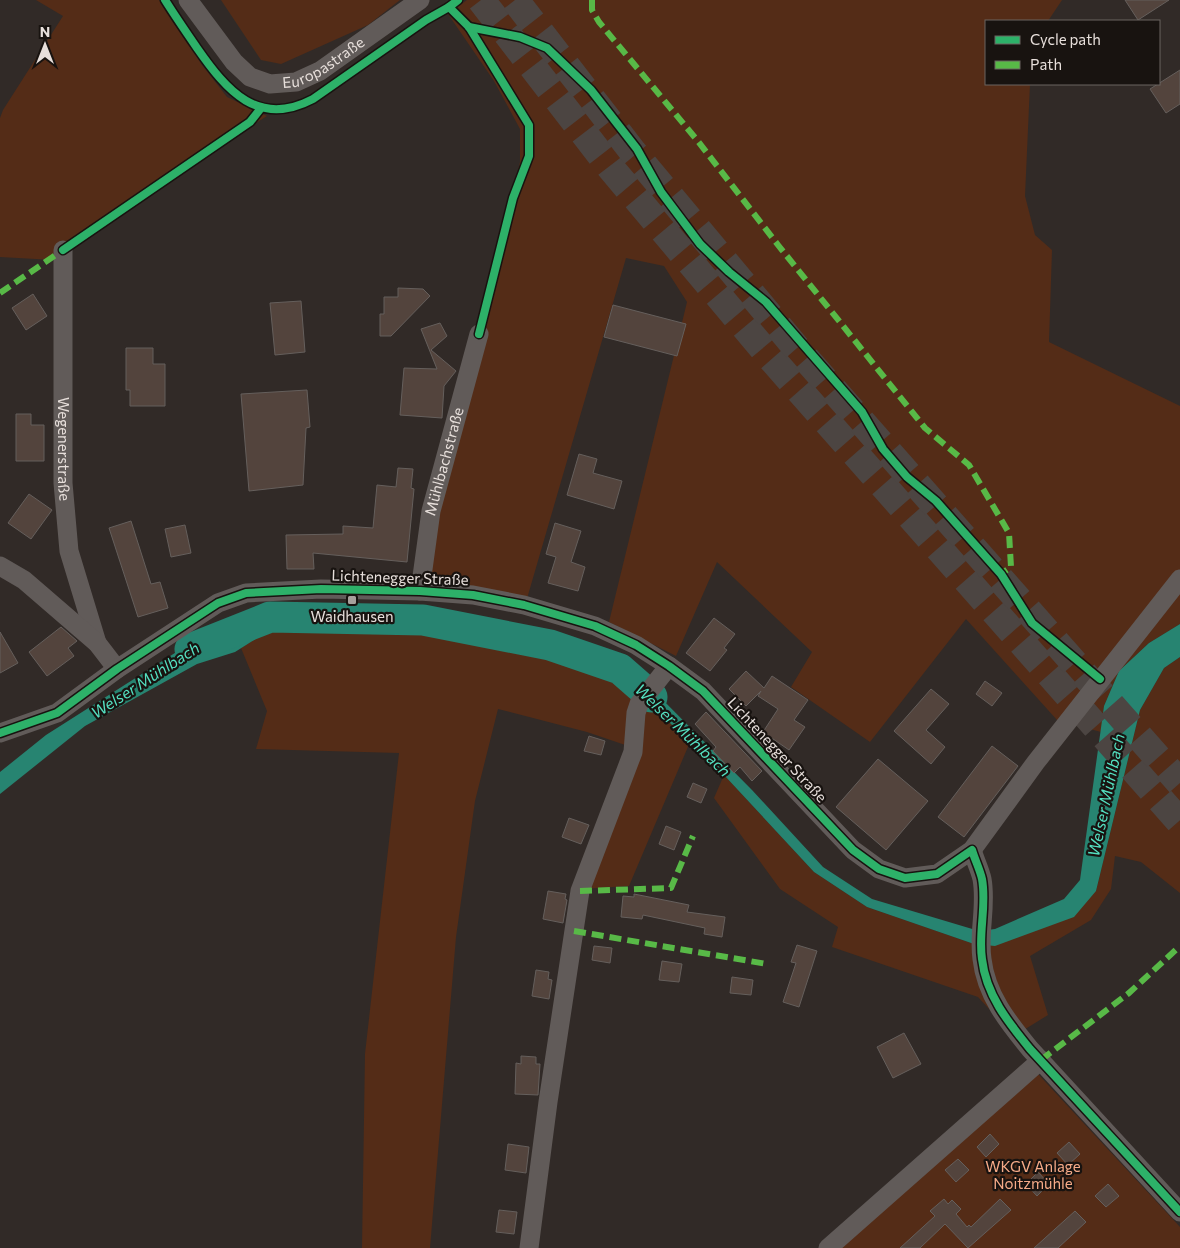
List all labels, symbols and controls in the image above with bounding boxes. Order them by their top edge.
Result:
north arrow [20,20,70,70]
legend [985,20,1160,85]
text: N [40,23,50,40]
text: Cycle path [1030,30,1101,48]
street label: Europastraße [282,32,367,91]
text: Path [1030,55,1062,73]
street label: Wegenerstraße [55,397,75,502]
street label: Mühlbachstraße [420,405,467,517]
street label: Lichtenegger Straße [331,566,469,588]
marker: Waidhausen [346,594,358,606]
place label: Waidhausen [310,607,394,625]
water label: Welser Mühlbach [87,637,202,722]
water label: Welser Mühlbach [632,679,735,780]
street label: Lichtenegger Straße [724,693,831,806]
water label: Welser Mühlbach [1083,732,1128,858]
park label: WKGV Anlage Noitzmühle [985,1157,1081,1192]

